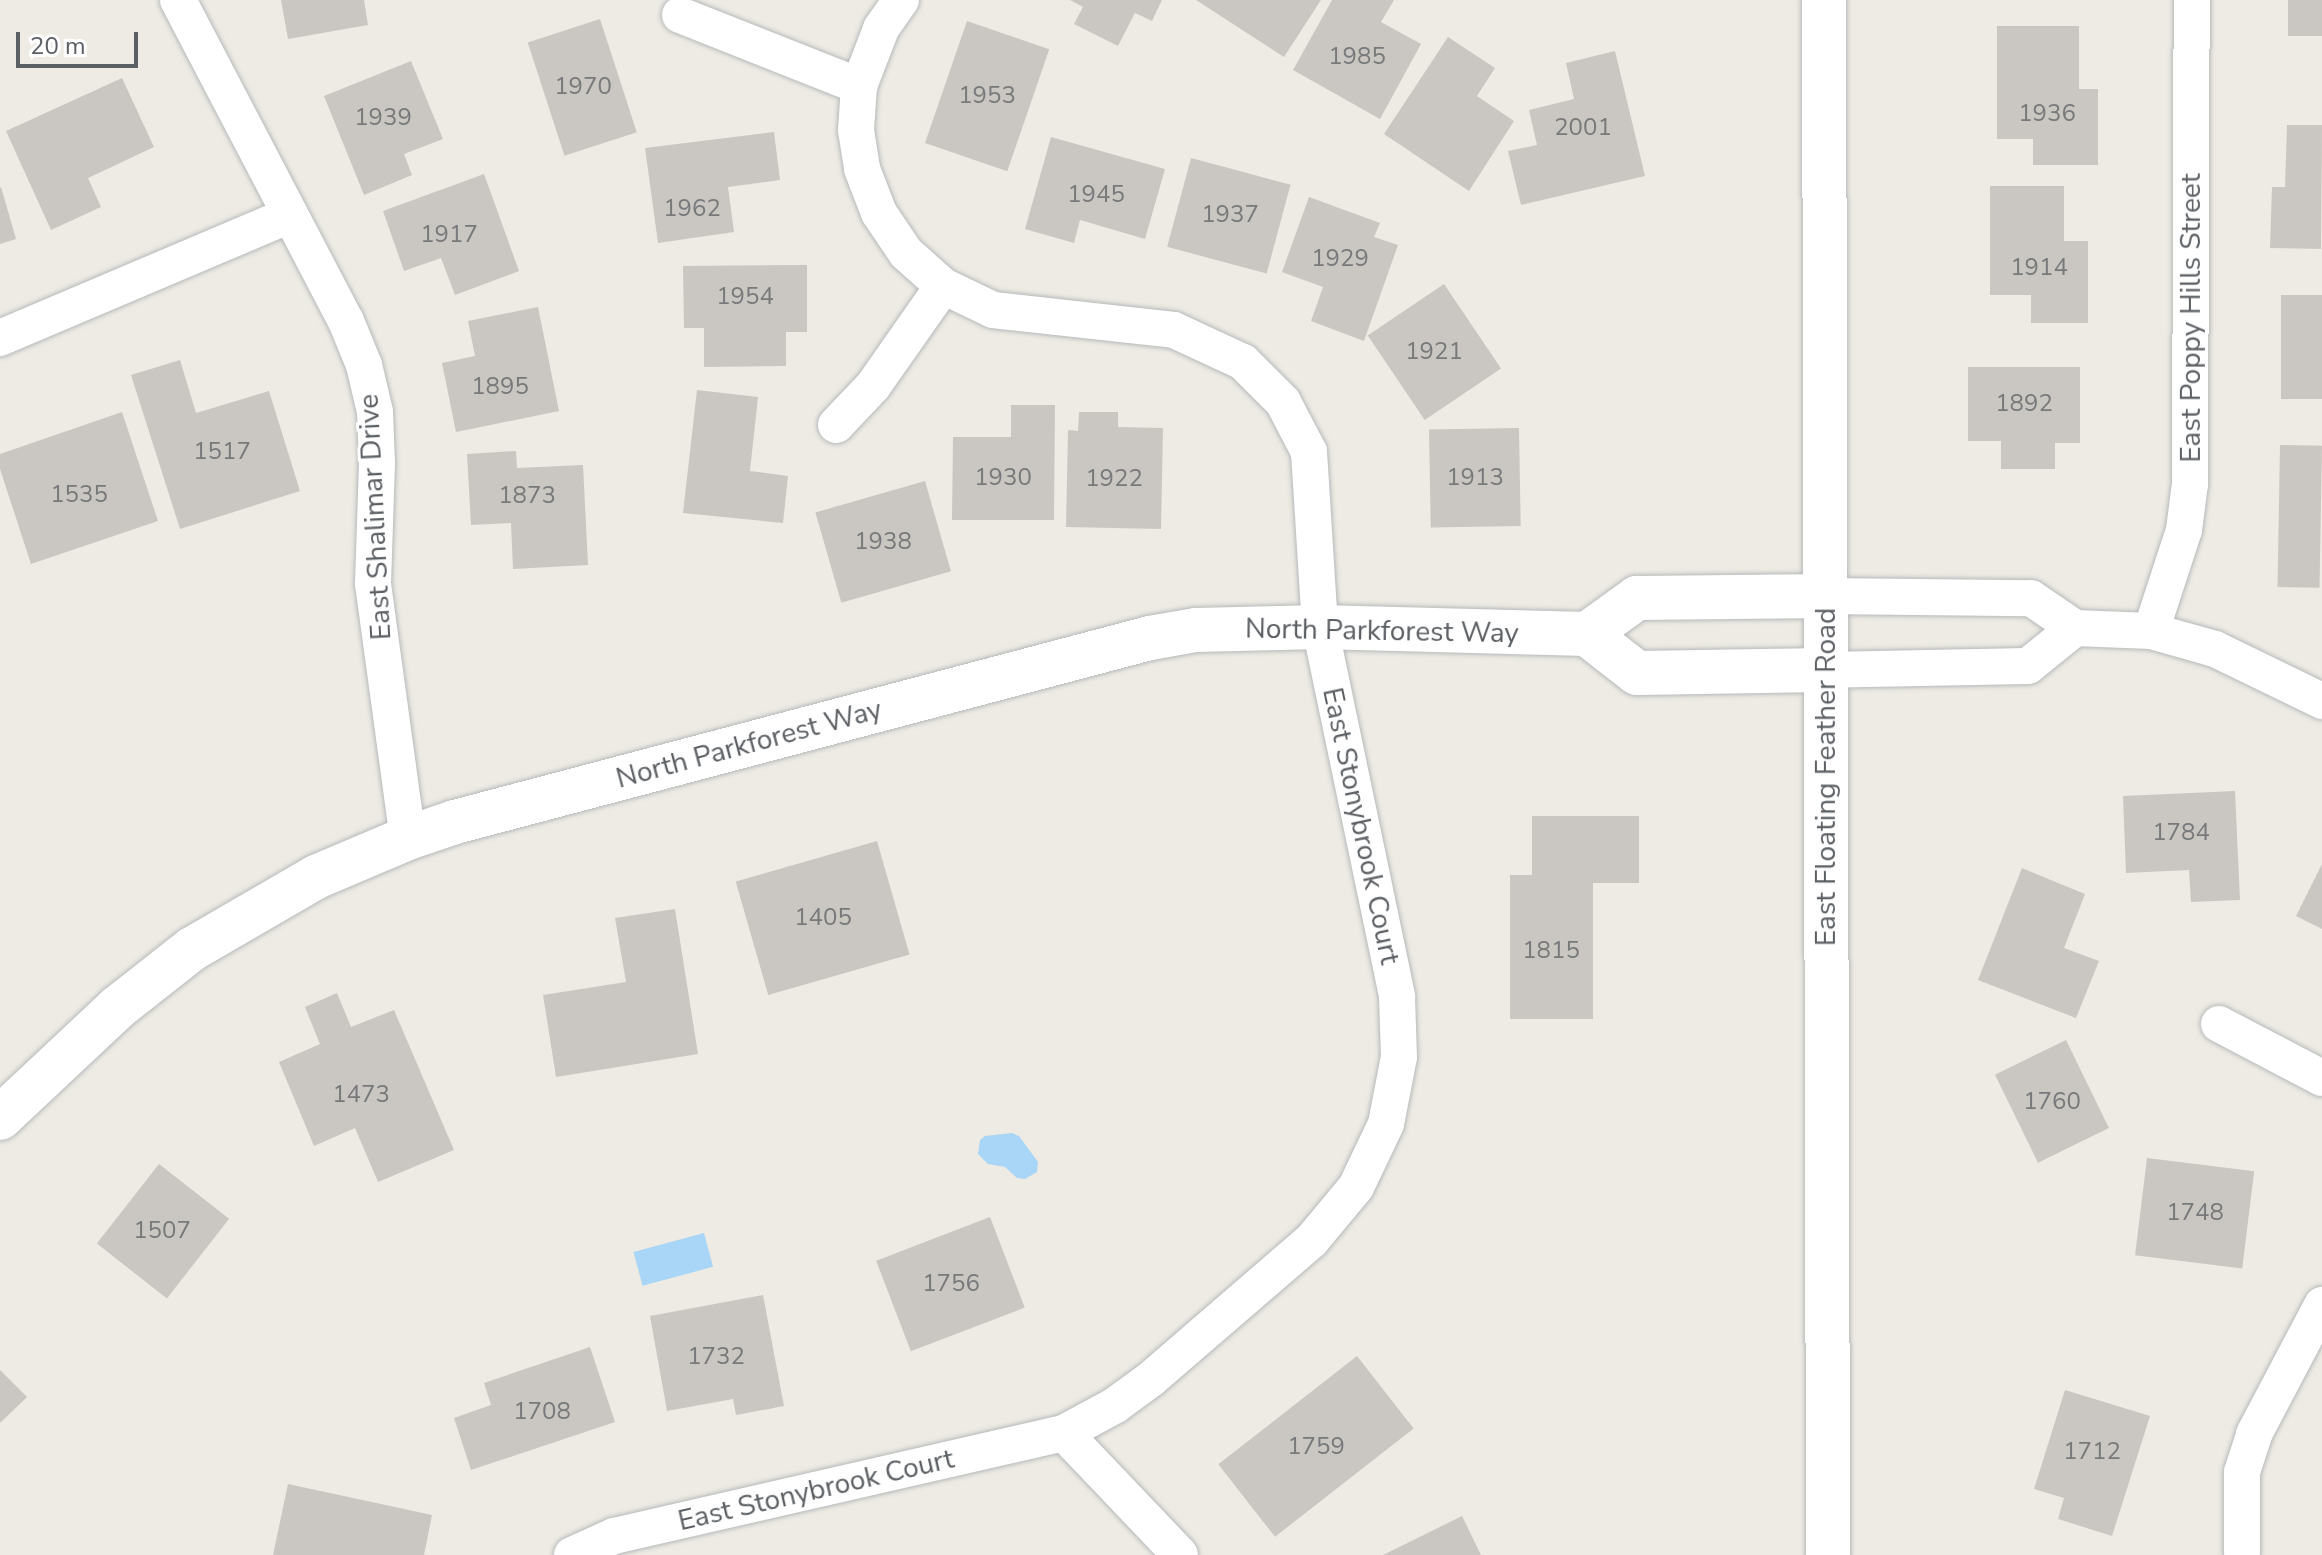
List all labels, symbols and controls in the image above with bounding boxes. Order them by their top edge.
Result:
scale bar [20,16,142,66]
text: 20 m [30,30,86,62]
house number: 1985 [1328,43,1386,71]
house number: 1970 [554,73,612,101]
house number: 1953 [958,82,1016,110]
house number: 1936 [2018,100,2076,128]
house number: 1939 [354,104,412,132]
house number: 2001 [1554,114,1612,142]
street label: East Poppy Hills Street [2174,173,2208,463]
house number: 1945 [1067,181,1125,209]
house number: 1962 [663,195,721,223]
house number: 1937 [1201,201,1259,229]
house number: 1917 [420,221,478,249]
house number: 1929 [1311,245,1369,273]
house number: 1914 [2010,254,2068,282]
house number: 1954 [716,283,774,311]
house number: 1921 [1405,338,1463,366]
house number: 1895 [471,373,529,401]
house number: 1892 [1995,390,2053,418]
street label: East Shalimar Drive [352,393,398,641]
house number: 1517 [193,438,251,466]
house number: 1930 [974,464,1032,492]
house number: 1913 [1446,464,1504,492]
house number: 1922 [1085,465,1143,493]
house number: 1535 [50,481,108,509]
house number: 1873 [498,482,556,510]
house number: 1938 [854,528,912,556]
street label: East Floating Feather Road [1809,608,1843,946]
street label: North Parkforest Way [1245,612,1519,650]
street label: East Stonybrook Court [1315,685,1407,967]
street label: North Parkforest Way [612,692,886,796]
house number: 1784 [2152,819,2210,847]
house number: 1405 [794,904,852,932]
house number: 1815 [1522,937,1580,965]
house number: 1473 [332,1081,390,1109]
house number: 1760 [2023,1088,2081,1116]
house number: 1748 [2166,1199,2224,1227]
house number: 1507 [133,1217,191,1245]
house number: 1756 [922,1270,980,1298]
house number: 1732 [687,1343,745,1371]
house number: 1708 [513,1398,571,1426]
house number: 1759 [1287,1433,1345,1461]
house number: 1712 [2063,1438,2121,1466]
street label: East Stonybrook Court [675,1442,957,1538]

